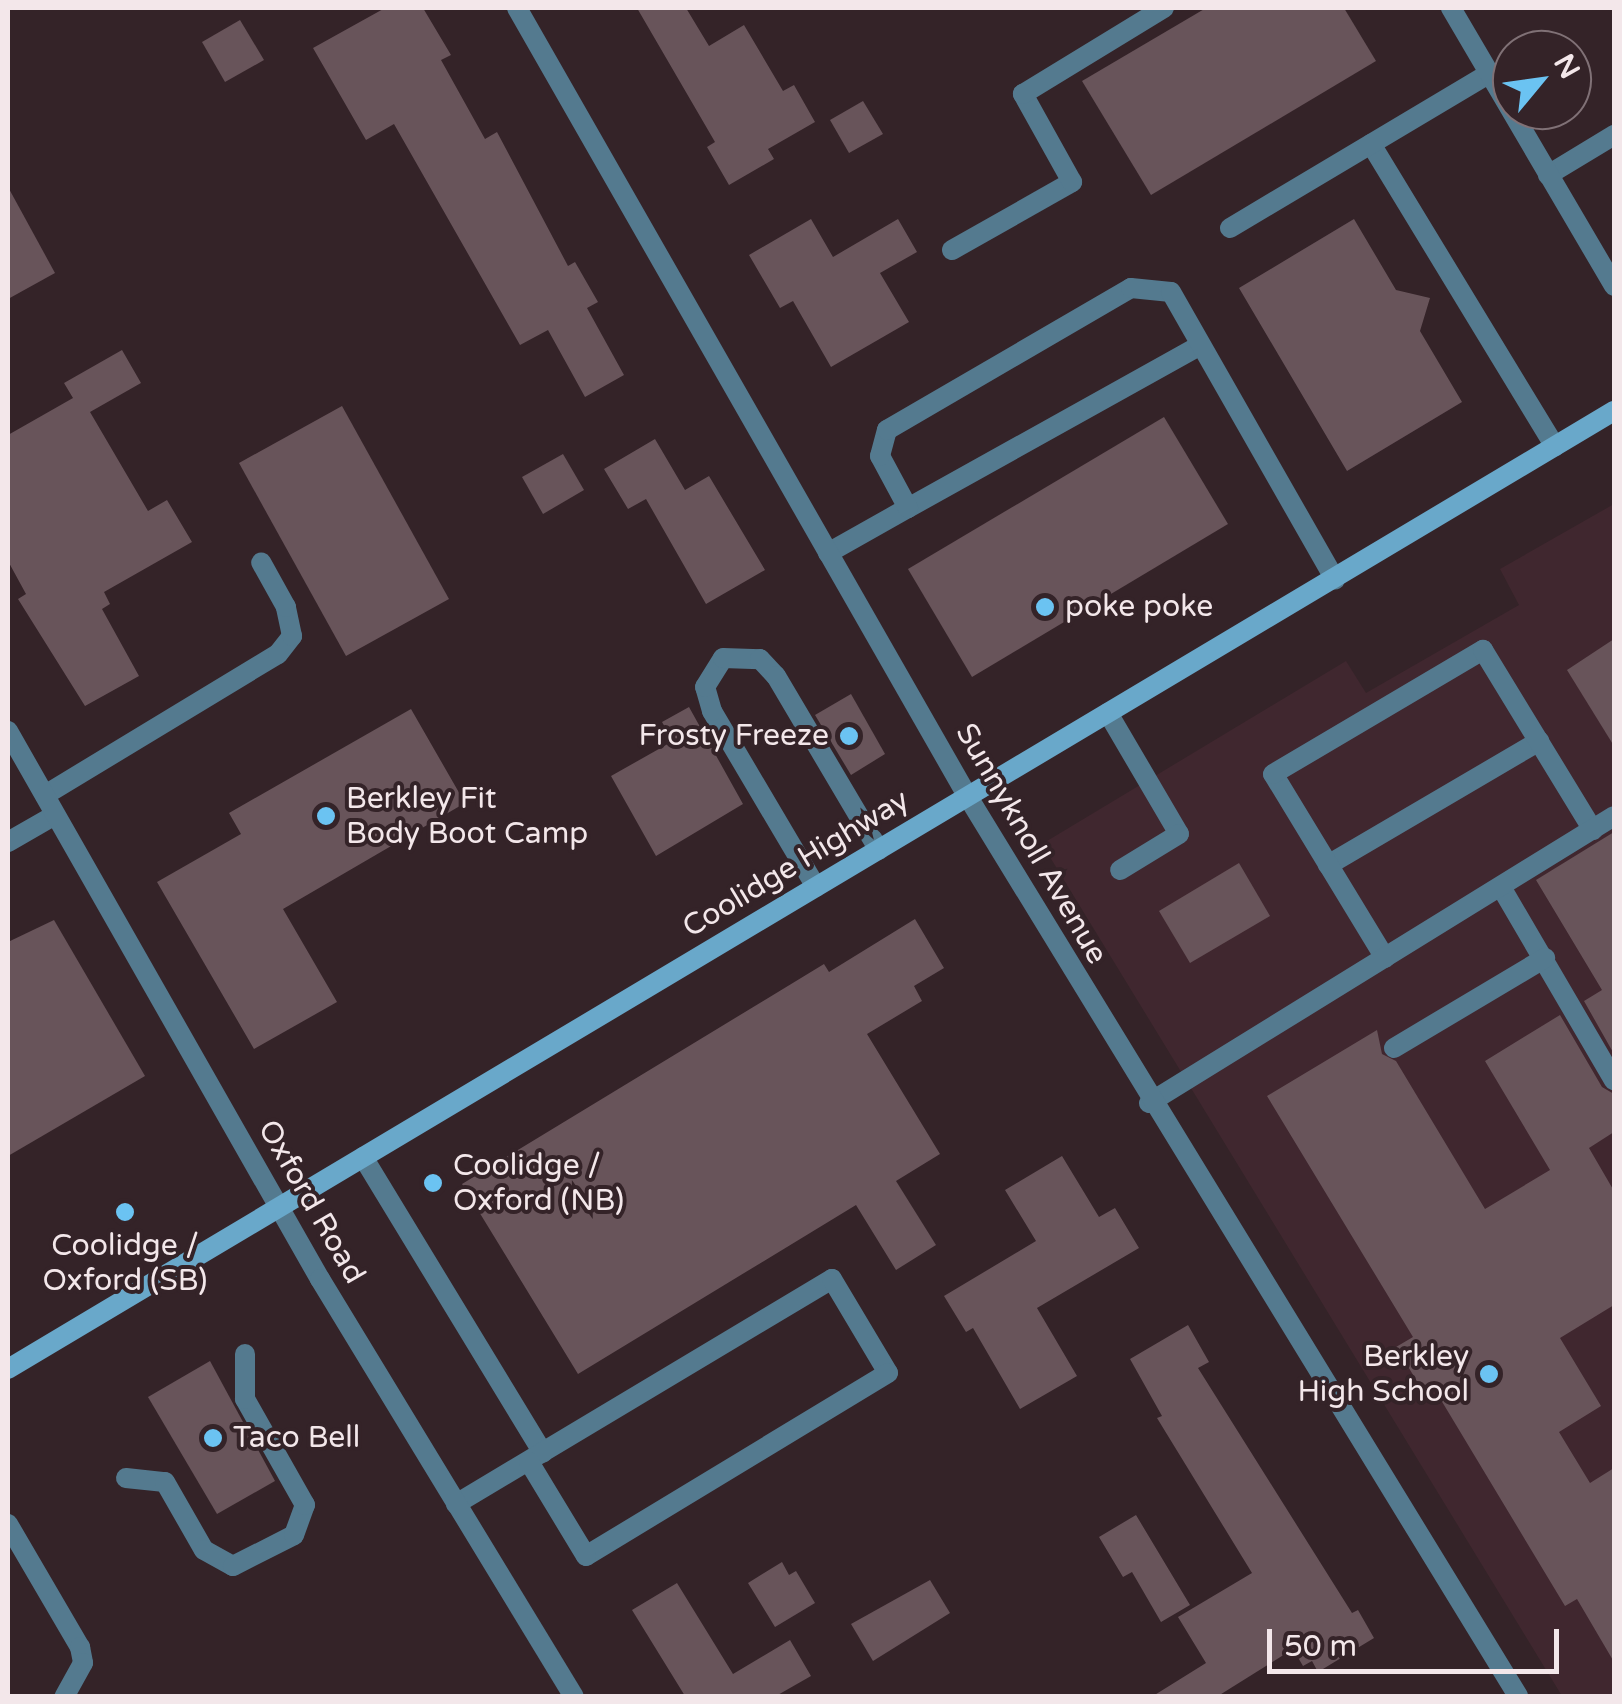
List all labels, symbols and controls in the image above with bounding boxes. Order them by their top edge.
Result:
north arrow [1492,30,1592,130]
text: N [1546,48,1587,84]
place label: poke poke [1065,589,1213,625]
marker: poke poke [1034,596,1056,618]
street label: Sunnyknoll Avenue [947,717,1115,971]
place label: Frosty Freeze [638,718,829,754]
marker: Frosty Freeze [838,725,860,747]
place label: Berkley Fit Body Boot Camp [346,781,588,852]
street label: Coolidge Highway [676,782,916,946]
marker: Berkley Fit Body Boot Camp [315,805,337,827]
street label: Oxford Road [250,1114,372,1290]
place label: Coolidge / Oxford (NB) [453,1148,624,1218]
marker: Coolidge / Oxford (NB) [422,1172,444,1194]
marker: Coolidge / Oxford (SB) [114,1201,136,1223]
place label: Coolidge / Oxford (SB) [43,1228,207,1298]
place label: Berkley High School [1297,1339,1469,1410]
marker: Berkley High School [1478,1363,1500,1385]
place label: Taco Bell [233,1420,360,1456]
marker: Taco Bell [202,1427,224,1449]
scale bar [1272,1609,1564,1671]
text: 50 m [1284,1628,1357,1665]

